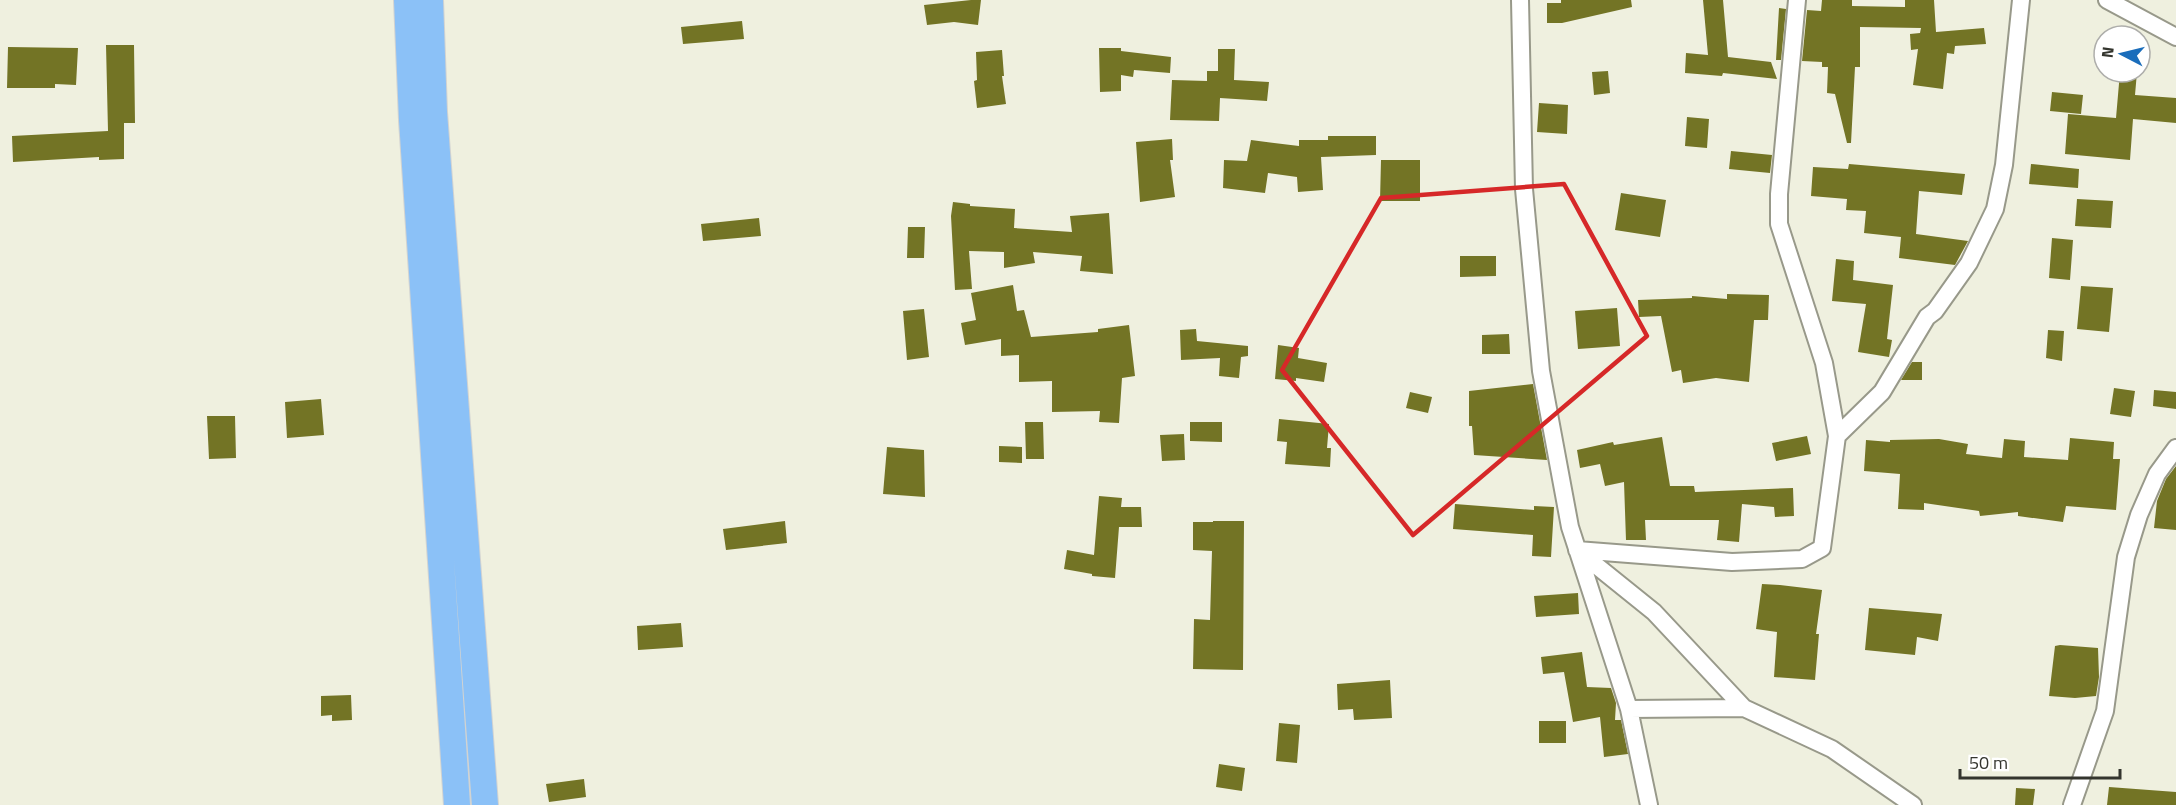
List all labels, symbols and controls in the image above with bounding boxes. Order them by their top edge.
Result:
north arrow [2092,24,2152,84]
text: N [2095,45,2120,59]
scale bar [1960,742,2120,780]
text: 50 m [1969,749,2008,776]

